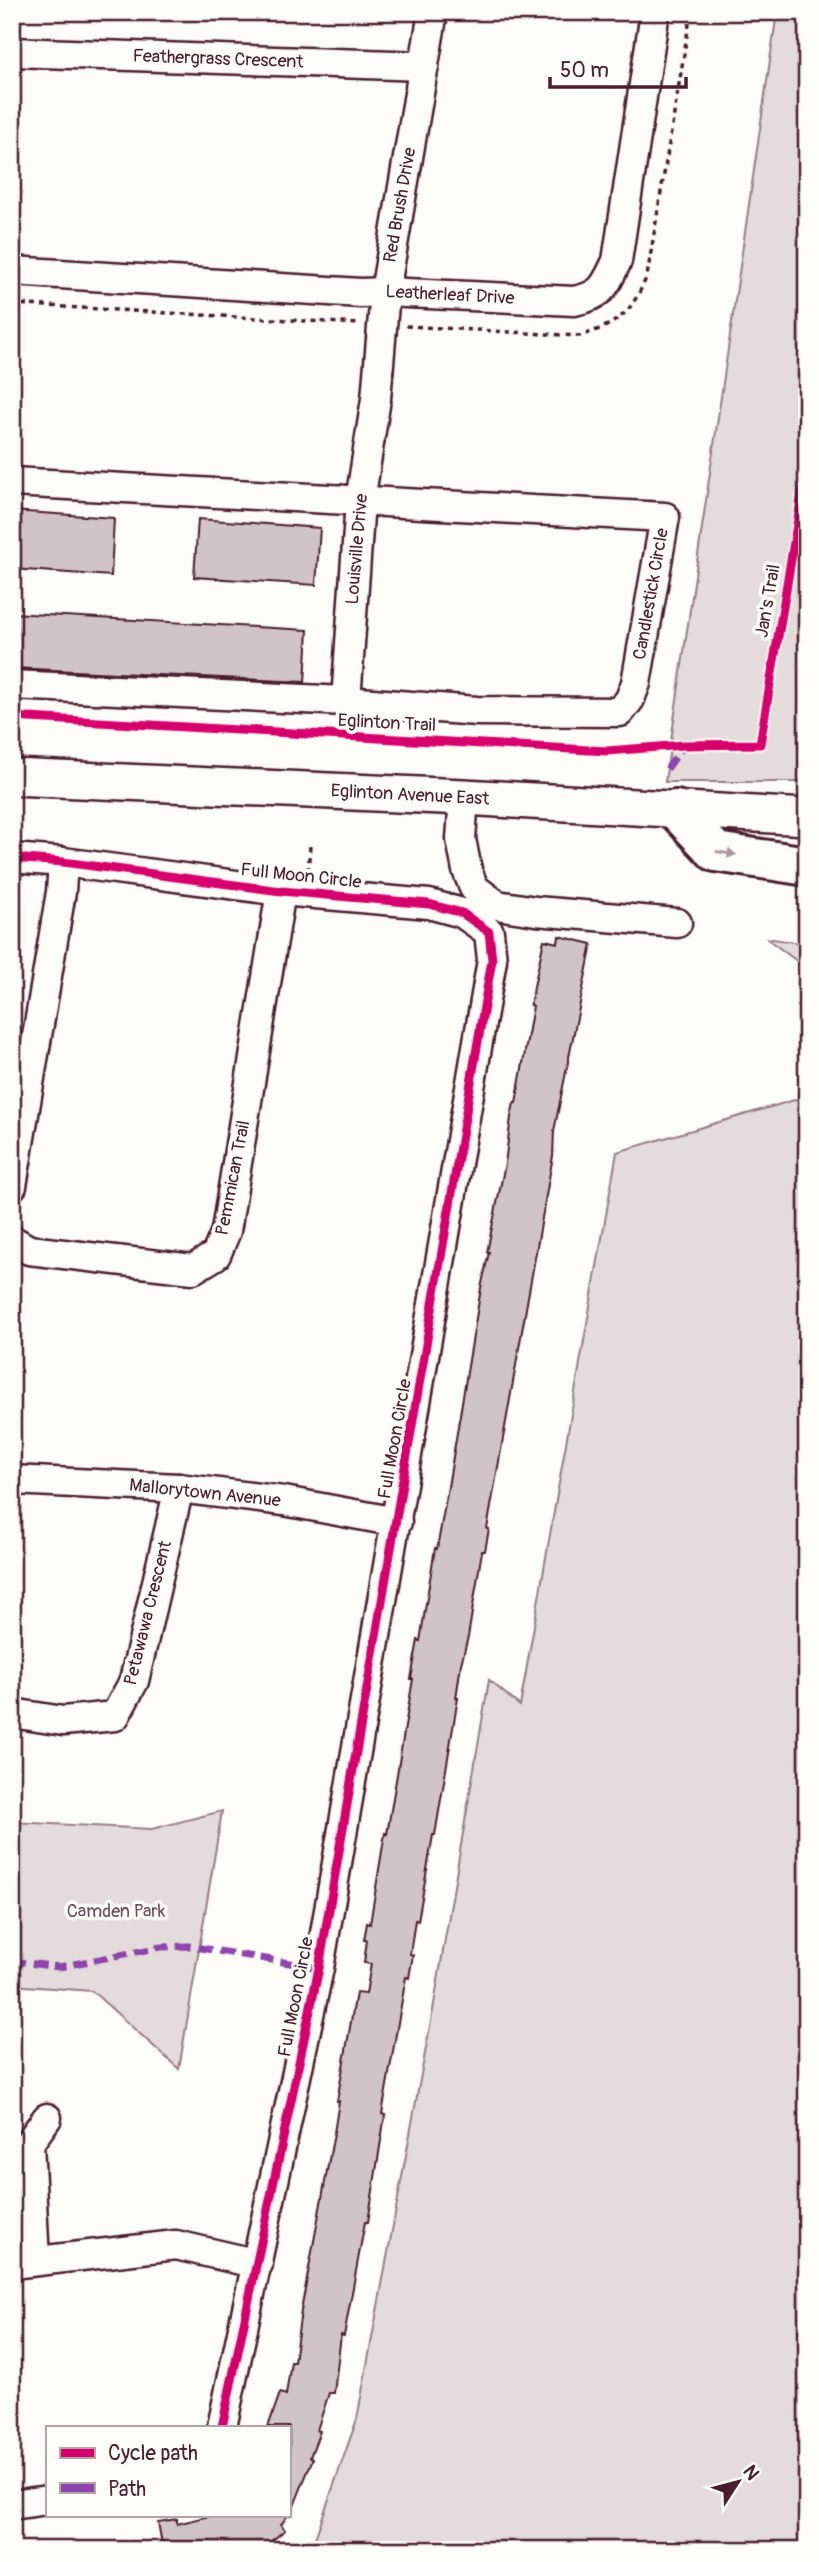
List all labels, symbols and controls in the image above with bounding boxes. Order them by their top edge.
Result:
street label: Feathergrass Crescent [132,45,305,74]
scale bar [550,46,686,90]
text: 50 m [560,57,609,84]
street label: Red Brush Drive [379,146,421,264]
street label: Leatherleaf Drive [385,280,515,310]
street label: Louisville Drive [341,492,373,605]
street label: Candlestick Circle [628,526,674,662]
street label: Jan's Trail [750,563,786,639]
street label: Eglinton Trail [337,709,437,737]
street label: Eglinton Avenue East [330,779,491,811]
one-way arrow [715,848,737,859]
street label: Full Moon Circle [239,858,363,894]
street label: Pemmican Trail [211,1119,255,1237]
street label: Full Moon Circle [373,1377,417,1501]
street label: Mallorytown Avenue [128,1474,282,1512]
street label: Petawawa Crescent [119,1538,177,1688]
park label: Camden Park [67,1900,166,1923]
street label: Full Moon Circle [273,1935,319,2059]
legend [46,2426,290,2516]
text: Cycle path [108,2440,198,2467]
north arrow [704,2446,774,2516]
text: N [737,2460,765,2485]
text: Path [108,2476,146,2503]

